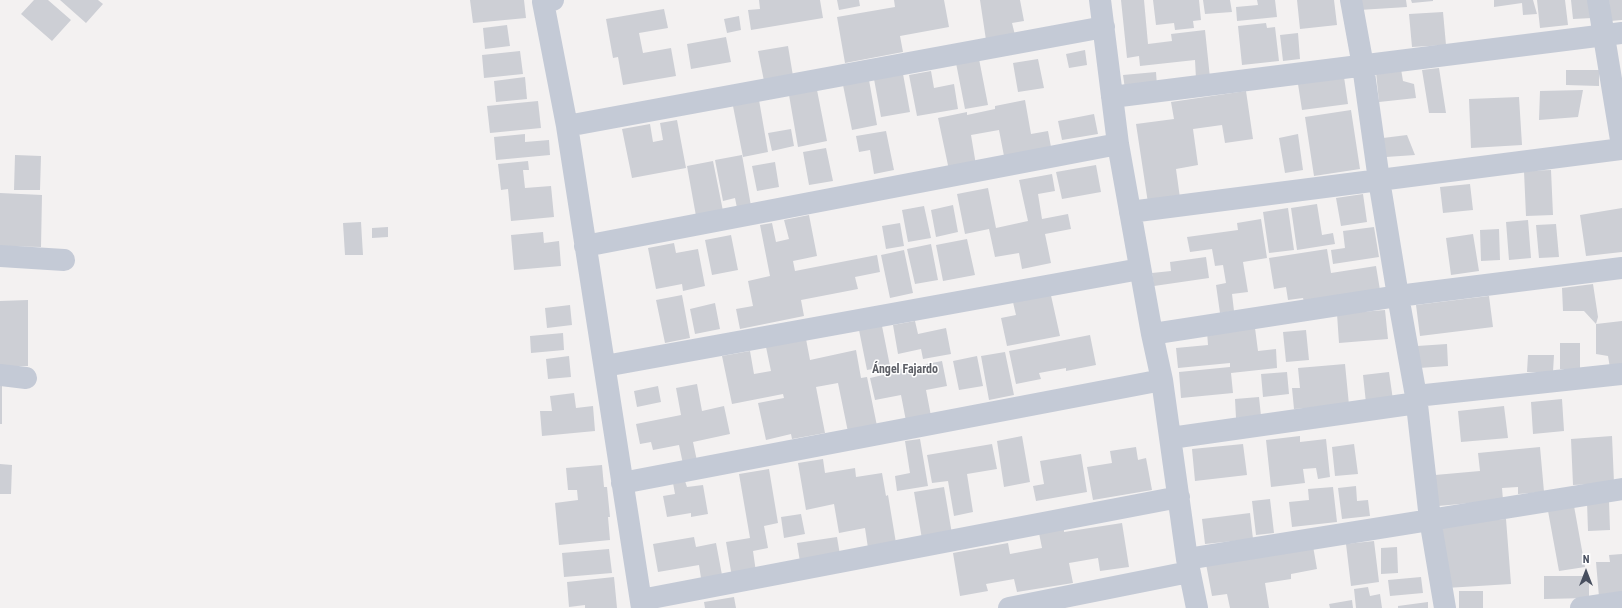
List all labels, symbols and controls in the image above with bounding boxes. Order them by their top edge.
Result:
district label: Ángel Fajardo [872,363,938,377]
north arrow [1566,552,1606,592]
text: N [1583,553,1589,566]

